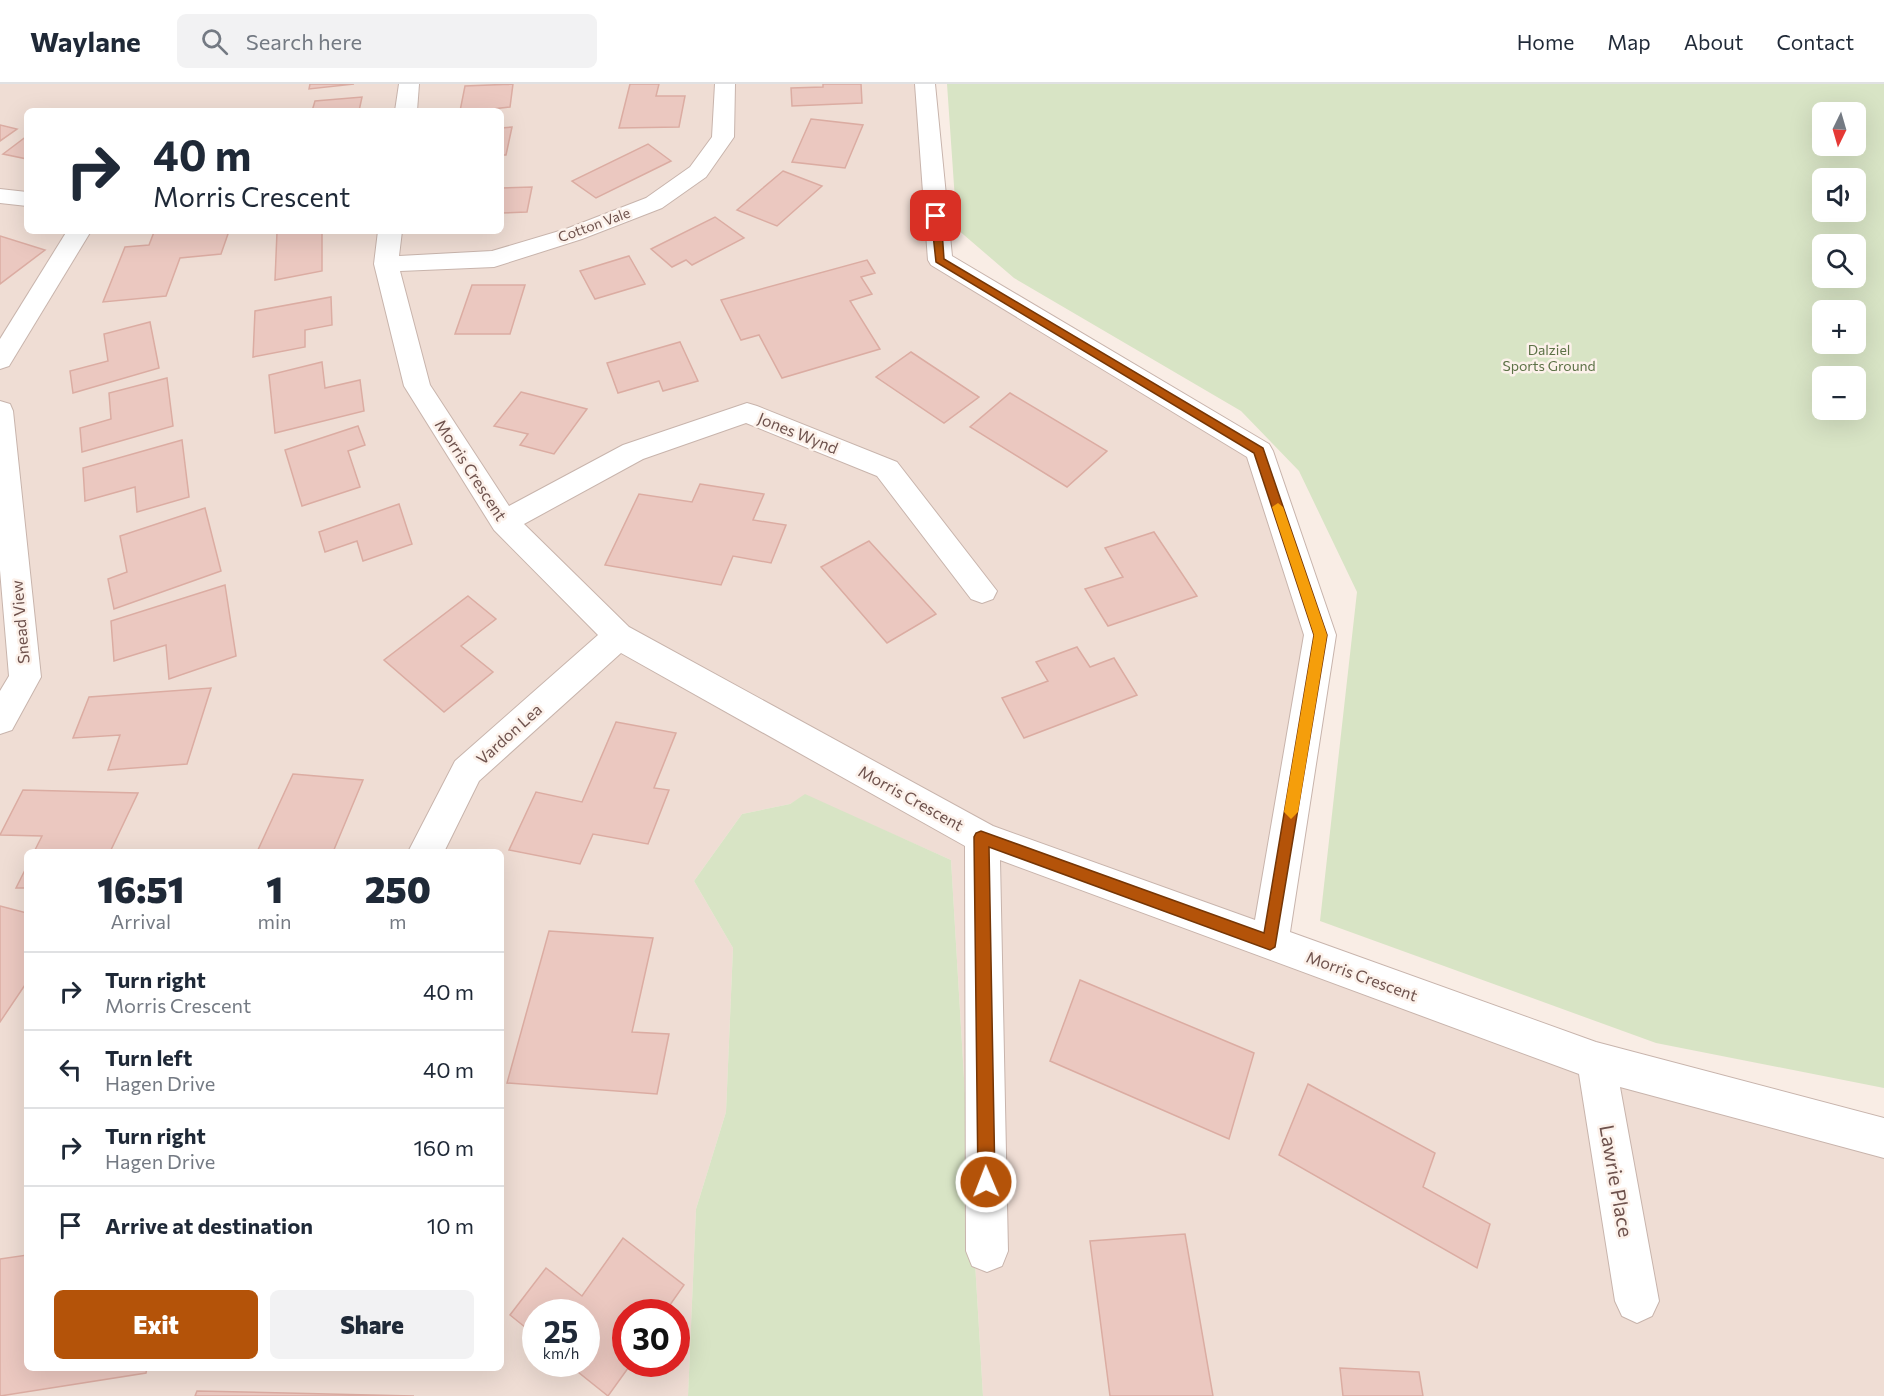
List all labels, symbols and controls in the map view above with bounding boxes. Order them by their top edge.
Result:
search box [177,14,597,68]
text: Waylane [30,24,141,58]
icon: search [198,25,231,58]
text: Search here [246,28,362,55]
text: Home [1517,29,1574,54]
text: Map [1607,29,1651,54]
text: About [1684,29,1743,54]
text: Contact [1776,29,1854,54]
north arrow [1812,102,1866,156]
map controls [1812,102,1866,420]
text: 40 m [153,128,251,180]
icon: right [54,132,132,210]
button: sound [1812,168,1866,222]
text: Morris Crescent [153,180,350,213]
pin [910,190,961,241]
icon: arrive [919,199,952,232]
street label: Cotton Vale [555,204,632,245]
button: search [1812,234,1866,288]
button: + [1812,300,1866,354]
park label: Dalziel Sports Ground [1502,341,1596,374]
button: − [1812,366,1866,420]
street label: Jones Wynd [755,408,841,457]
street label: Morris Crescent [432,416,511,524]
street label: Snead View [6,579,33,665]
street label: Vardon Lea [472,699,545,768]
street label: Morris Crescent [855,761,967,834]
text: 16:51 [97,866,184,910]
text: 1 [266,866,283,910]
text: 250 [365,866,431,910]
text: Arrival [110,909,171,933]
text: min [258,909,292,933]
text: m [389,909,406,933]
street label: Morris Crescent [1304,947,1421,1005]
text: Turn right [105,966,206,993]
icon: right [54,975,87,1008]
text: 40 m [423,978,474,1005]
text: Morris Crescent [105,993,251,1017]
text: Turn left [105,1044,192,1071]
icon: left [54,1053,87,1086]
text: 40 m [423,1056,474,1083]
text: Hagen Drive [105,1071,215,1095]
text: Turn right [105,1122,206,1149]
street label: Lawrie Place [1595,1123,1639,1239]
icon: right [54,1131,87,1164]
text: 160 m [413,1134,474,1161]
text: Hagen Drive [105,1149,215,1173]
position arrow [954,1150,1018,1214]
icon: arrive [54,1209,87,1242]
text: Arrive at destination [105,1212,313,1239]
text: 10 m [427,1212,474,1239]
button: Exit [54,1290,258,1359]
button: Share [270,1290,474,1359]
speed limit sign: 30 [612,1299,690,1377]
text: 25 [544,1312,578,1349]
text: km/h [543,1344,579,1362]

